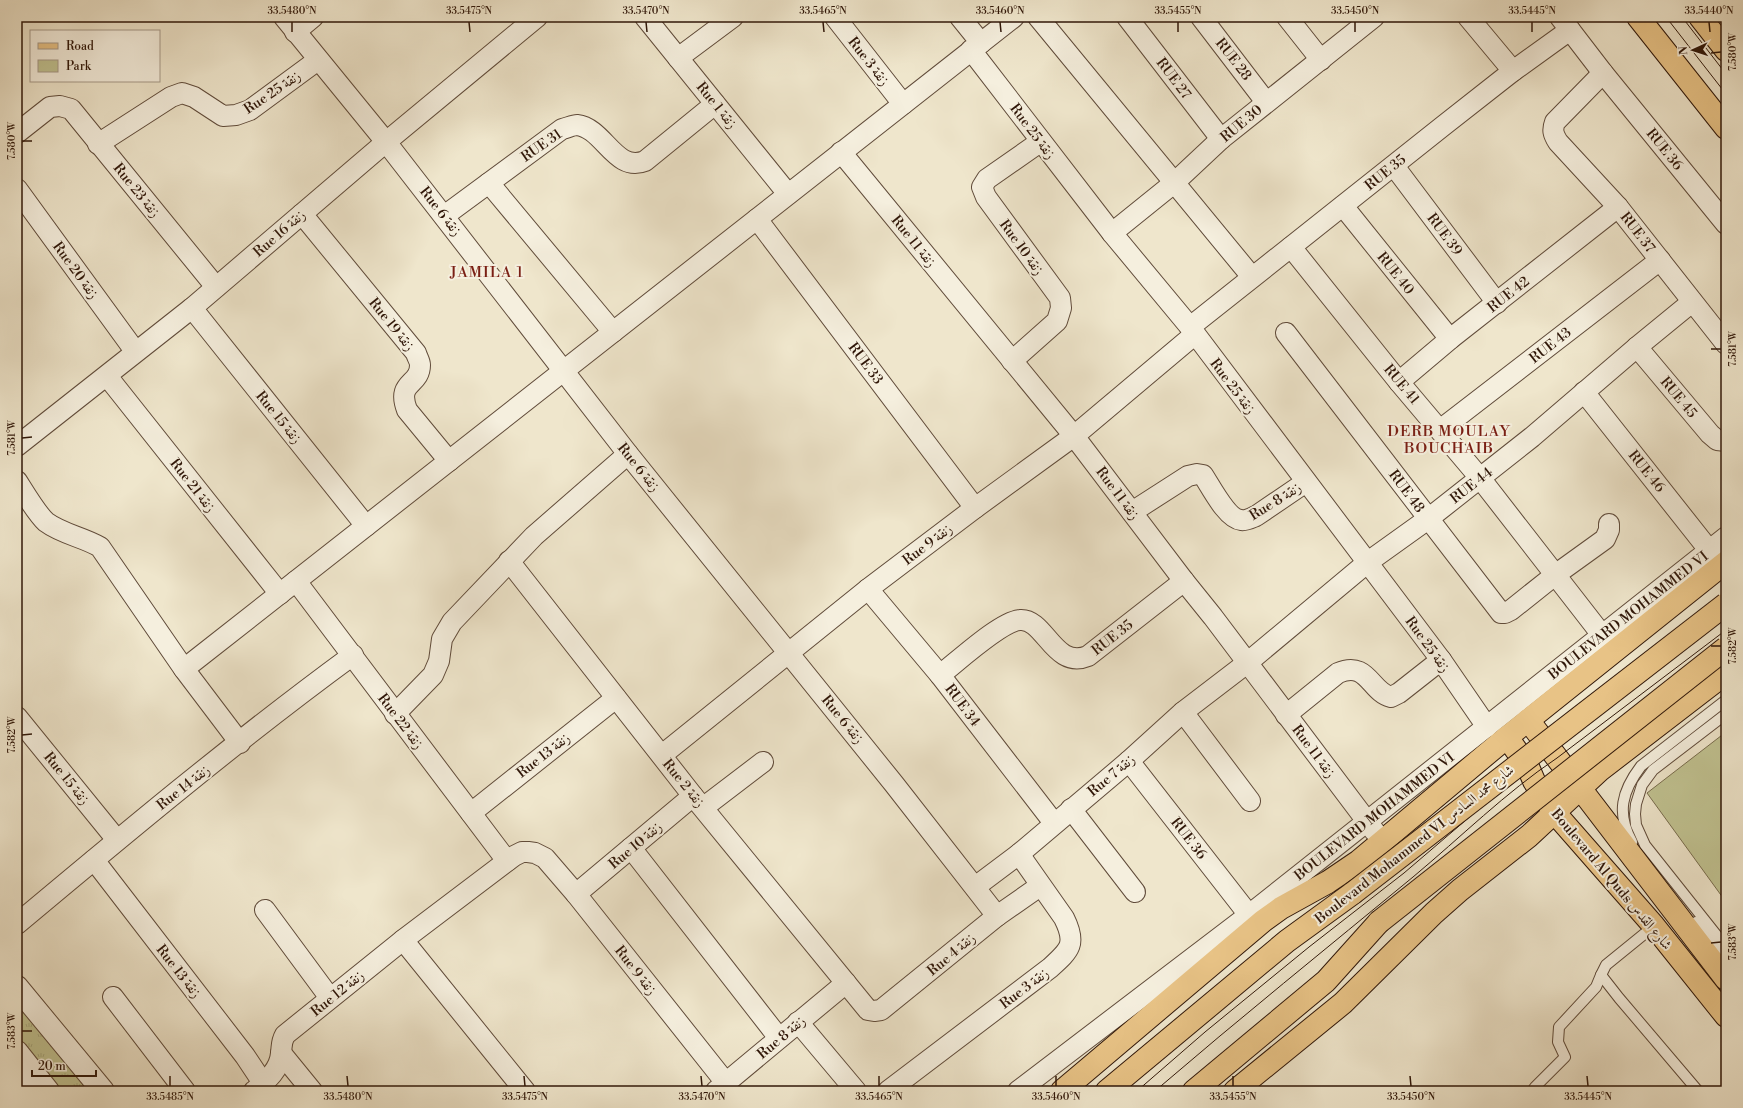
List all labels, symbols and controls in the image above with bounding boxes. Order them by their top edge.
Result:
text: 33.5480°N [268,5,317,17]
text: 33.5475°N [446,5,493,17]
text: 33.5470°N [622,5,670,17]
text: 33.5465°N [799,5,847,17]
text: 33.5460°N [976,5,1025,17]
text: 33.5455°N [1154,5,1202,17]
text: 33.5450°N [1331,5,1380,17]
text: 33.5445°N [1508,5,1556,17]
text: 33.5440°N [1685,5,1734,17]
legend [30,30,160,82]
north arrow [1673,30,1713,70]
text: 7.580°W [1727,32,1739,71]
street label: Rue 3 زنقة [844,34,893,90]
street label: RUE 28 [1211,35,1255,84]
text: Road [66,39,94,54]
text: N [1677,45,1691,55]
street label: RUE 27 [1152,54,1195,103]
text: Park [66,59,92,74]
street label: Rue 25 زنقة [241,67,305,118]
street label: Rue 1 زنقة [692,78,741,133]
street label: Rue 25 زنقة [1005,100,1059,163]
street label: RUE 30 [1217,101,1266,146]
text: 7.580°W [6,121,18,160]
street label: RUE 31 [518,125,565,166]
street label: RUE 36 [1642,125,1687,175]
street label: RUE 35 [1361,151,1410,195]
street label: Rue 23 زنقة [109,160,164,222]
street label: Rue 6 زنقة [415,183,465,240]
street label: Rue 16 زنقة [250,206,309,261]
street label: RUE 37 [1616,209,1659,257]
street label: RUE 39 [1422,210,1466,259]
street label: Rue 11 زنقة [887,212,940,271]
street label: Rue 10 زنقة [995,216,1047,279]
street label: Rue 20 زنقة [48,238,102,303]
street label: RUE 40 [1373,249,1418,299]
district label: JAMILA 1 [449,263,524,282]
street label: RUE 42 [1484,273,1533,317]
street label: Rue 19 زنقة [364,294,418,355]
street label: RUE 43 [1526,324,1575,368]
text: 7.581°W [1727,330,1739,367]
street label: RUE 33 [844,339,887,388]
street label: Rue 25 زنقة [1205,355,1259,418]
street label: RUE 41 [1379,361,1423,408]
street label: RUE 45 [1656,373,1701,422]
street label: Rue 15 زنقة [251,387,305,448]
text: 7.581°W [6,419,18,456]
district label: DERB MOULAY BOUCHAIB [1387,422,1511,458]
street label: Rue 6 زنقة [613,439,663,496]
street label: RUE 46 [1624,447,1669,497]
street label: Rue 21 زنقة [166,455,219,516]
street label: Rue 11 زنقة [1091,463,1143,524]
street label: RUE 44 [1447,464,1497,508]
street label: RUE 48 [1384,467,1428,517]
street label: Rue 8 زنقة [1246,479,1305,525]
street label: Rue 9 زنقة [899,520,956,569]
street label: BOULEVARD MOHAMMED VI [1544,547,1713,685]
street label: Rue 25 زنقة [1401,613,1454,676]
street label: RUE 35 [1088,616,1137,660]
text: 7.582°W [1727,627,1739,665]
street label: RUE 34 [940,681,984,730]
street label: Rue 22 زنقة [373,690,427,753]
street label: Rue 6 زنقة [817,691,867,748]
text: 7.582°W [6,716,18,754]
street label: Rue 11 زنقة [1287,721,1339,782]
street label: Rue 13 زنقة [513,729,574,782]
street label: Rue 15 زنقة [39,748,93,809]
street label: BOULEVARD MOHAMMED VI [1290,748,1459,886]
street label: Rue 7 زنقة [1084,751,1139,801]
street label: Rue 2 زنقة [658,756,708,812]
street label: Rue 14 زنقة [153,761,214,814]
street label: Boulevard Mohammed VI شارع محمد السادس [1311,761,1519,930]
street label: Boulevard Al Quds شارع القدس [1545,805,1676,955]
street label: RUE 36 [1166,814,1211,864]
street label: Rue 10 زنقة [605,818,666,873]
text: 7.583°W [1727,923,1739,960]
street label: Rue 4 زنقة [924,929,980,980]
street label: Rue 13 زنقة [152,941,205,1002]
street label: Rue 9 زنقة [610,942,660,999]
street label: Rue 3 زنقة [996,964,1053,1013]
street label: Rue 12 زنقة [307,967,368,1021]
text: 7.583°W [6,1012,18,1049]
street label: Rue 8 زنقة [754,1012,810,1063]
scale bar [32,1052,96,1078]
text: 20 m [38,1059,66,1074]
text: 33.5485°N [146,1091,194,1103]
text: 33.5480°N [324,1091,373,1103]
text: 33.5475°N [502,1091,549,1103]
text: 33.5470°N [678,1091,726,1103]
text: 33.5465°N [855,1091,903,1103]
text: 33.5460°N [1032,1091,1081,1103]
text: 33.5455°N [1209,1091,1257,1103]
text: 33.5450°N [1387,1091,1436,1103]
text: 33.5445°N [1564,1091,1612,1103]

